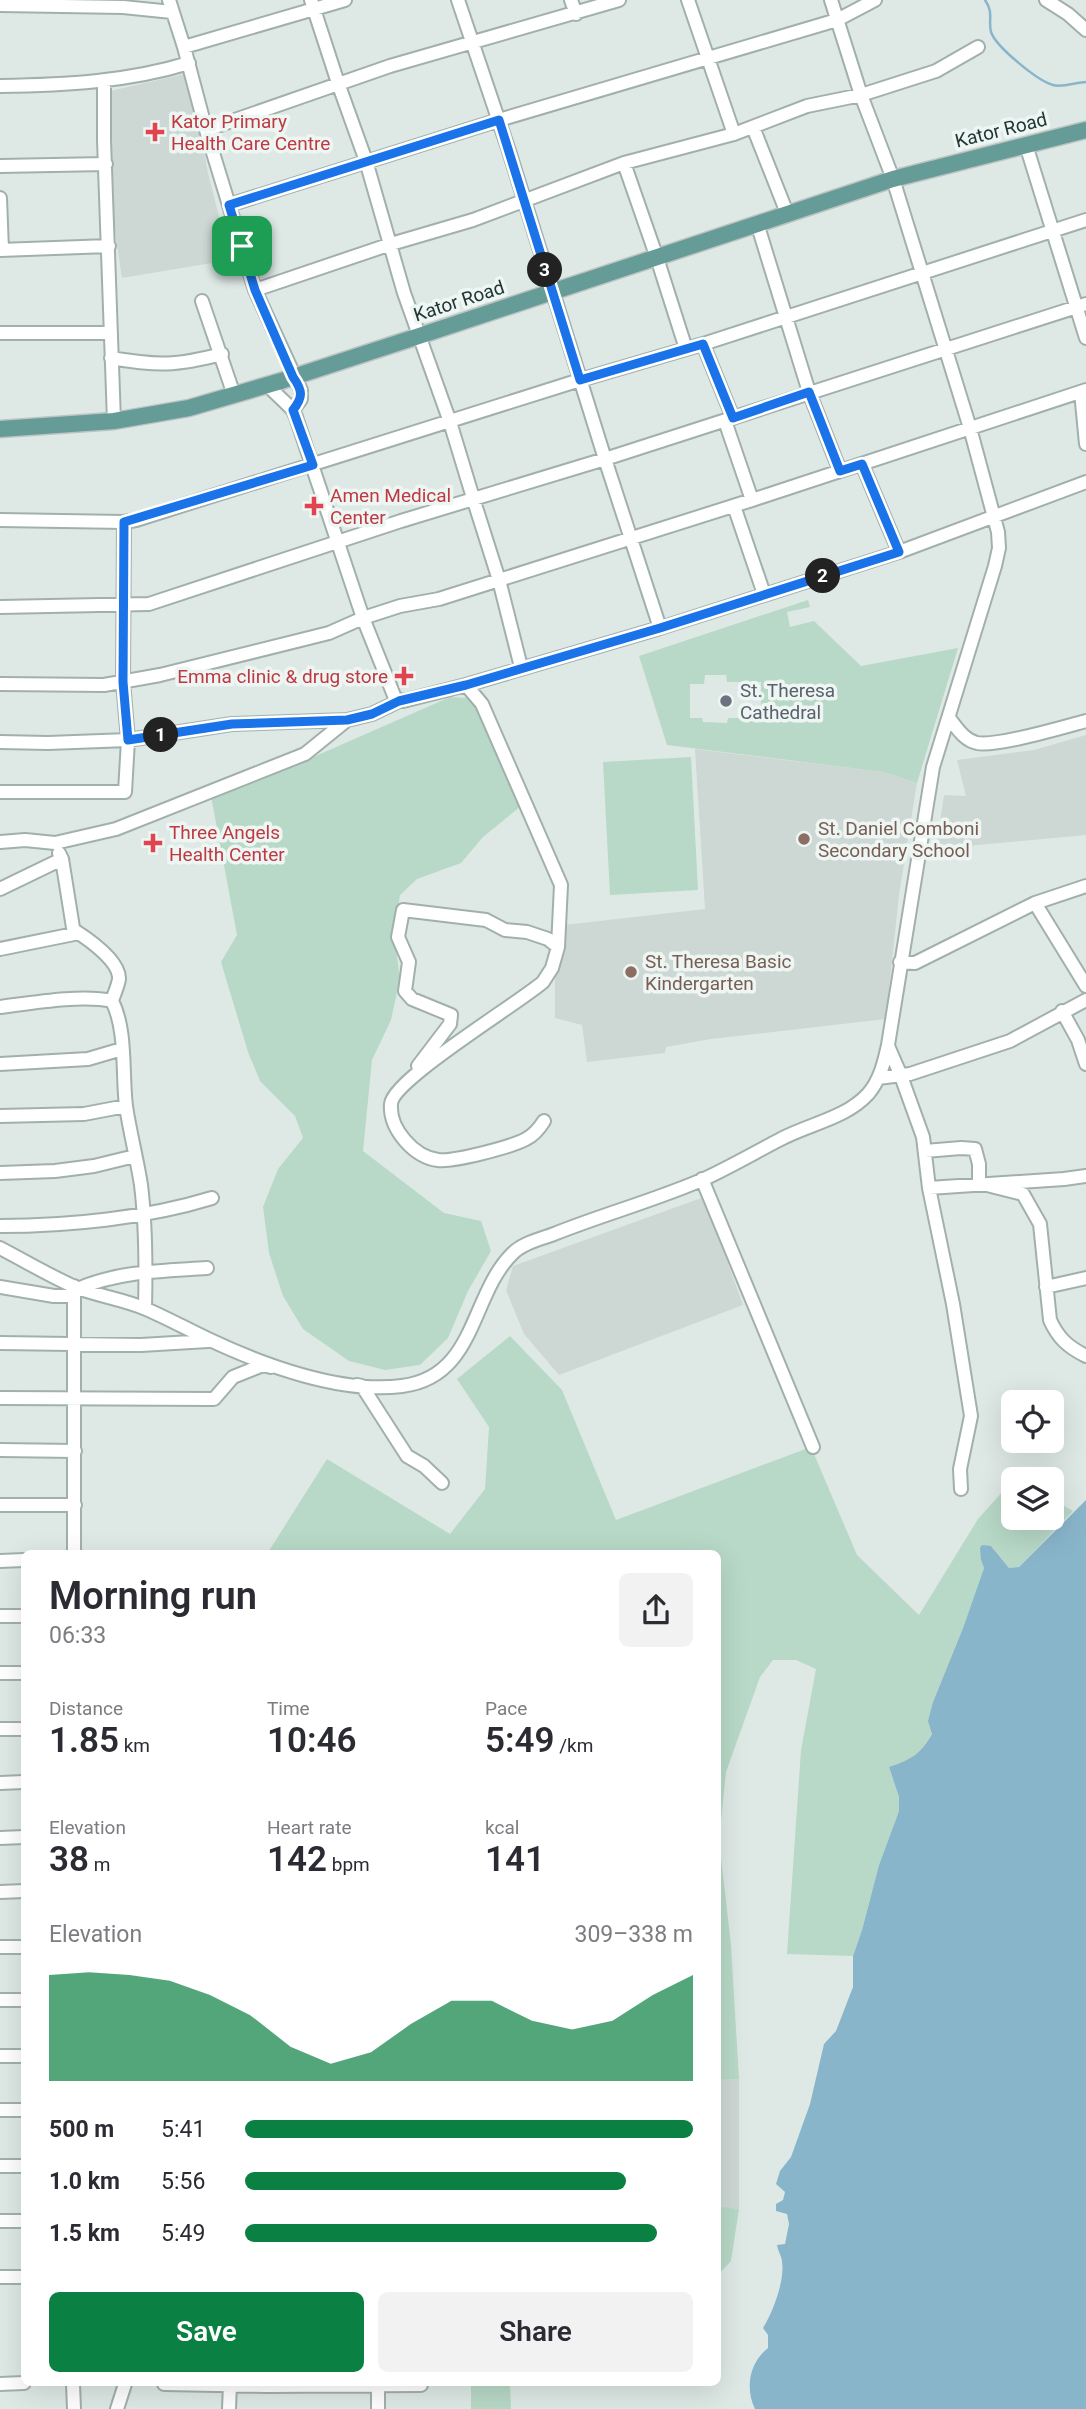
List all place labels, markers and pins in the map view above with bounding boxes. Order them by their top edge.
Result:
place label: Kator Primary Health Care Centre [171,110,330,155]
marker: Kator Primary Health Care Centre [145,122,165,142]
pin [212,216,272,276]
pin: 3 [528,252,562,288]
place label: Amen Medical Center [330,484,451,529]
marker: Amen Medical Center [304,496,324,516]
pin: 2 [806,558,840,594]
place label: Emma clinic & drug store [177,665,388,688]
marker: Emma clinic & drug store [394,666,414,686]
place label: St. Theresa Cathedral [740,679,835,724]
marker: St. Theresa Cathedral [718,693,734,709]
pin: 1 [144,718,178,752]
place label: St. Daniel Comboni Secondary School [818,817,979,862]
place label: Three Angels Health Center [169,821,285,866]
marker: St. Daniel Comboni Secondary School [796,831,812,847]
marker: Three Angels Health Center [143,833,163,853]
place label: St. Theresa Basic Kindergarten [645,950,792,995]
marker: St. Theresa Basic Kindergarten [623,964,639,980]

